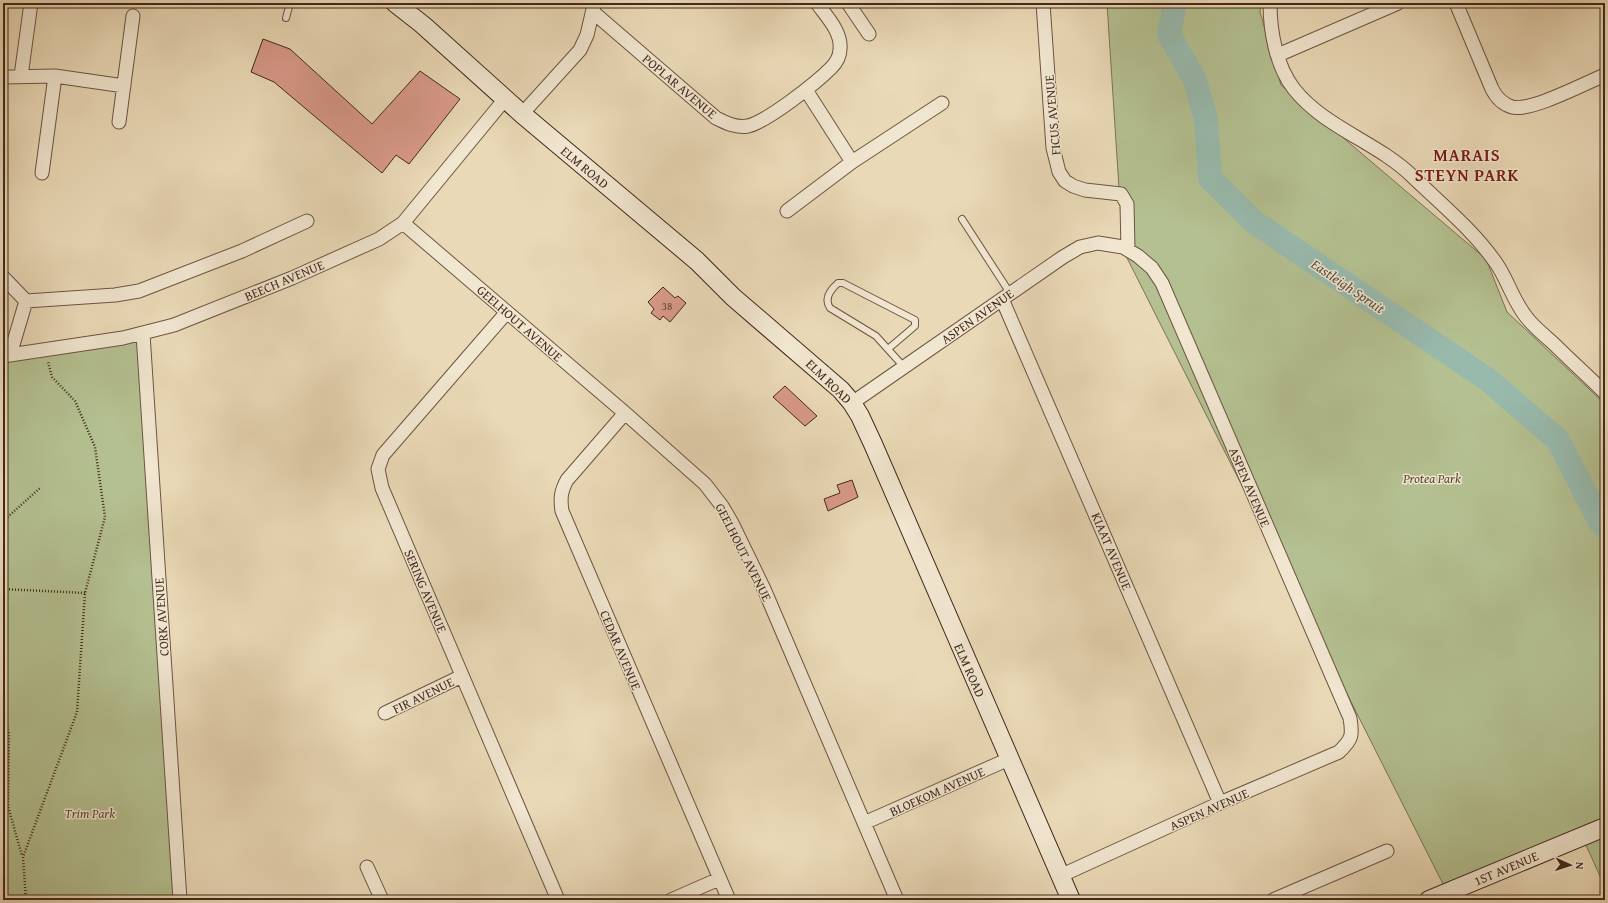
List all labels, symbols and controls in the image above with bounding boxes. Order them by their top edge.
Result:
street label: POPLAR AVENUE [638,50,721,124]
street label: FICUS AVENUE [1039,73,1065,156]
street label: ELM ROAD [557,142,613,193]
district label: MARAIS STEYN PARK [1415,142,1519,187]
water label: Eastleigh Spruit [1306,253,1389,318]
street label: BEECH AVENUE [242,255,327,306]
street label: GEELHOUT AVENUE [473,281,567,366]
street label: ASPEN AVENUE [937,284,1018,349]
house number: 38 [662,298,672,314]
street label: ELM ROAD [801,355,856,408]
street label: ASPEN AVENUE [1224,444,1275,530]
park label: Protea Park [1402,469,1461,488]
street label: GEELHOUT AVENUE [711,500,777,605]
street label: KIAAT AVENUE [1087,509,1137,593]
street label: SERING AVENUE [399,547,452,636]
street label: CORK AVENUE [149,577,174,657]
street label: CEDAR AVENUE [595,607,646,693]
street label: ELM ROAD [949,640,990,700]
street label: FIR AVENUE [389,672,458,719]
street label: BLOEKOM AVENUE [887,762,988,821]
street label: ASPEN AVENUE [1167,783,1252,835]
park label: Trim Park [65,804,115,823]
north arrow [1550,845,1590,885]
street label: 1ST AVENUE [1471,846,1542,891]
text: N [1572,861,1588,870]

